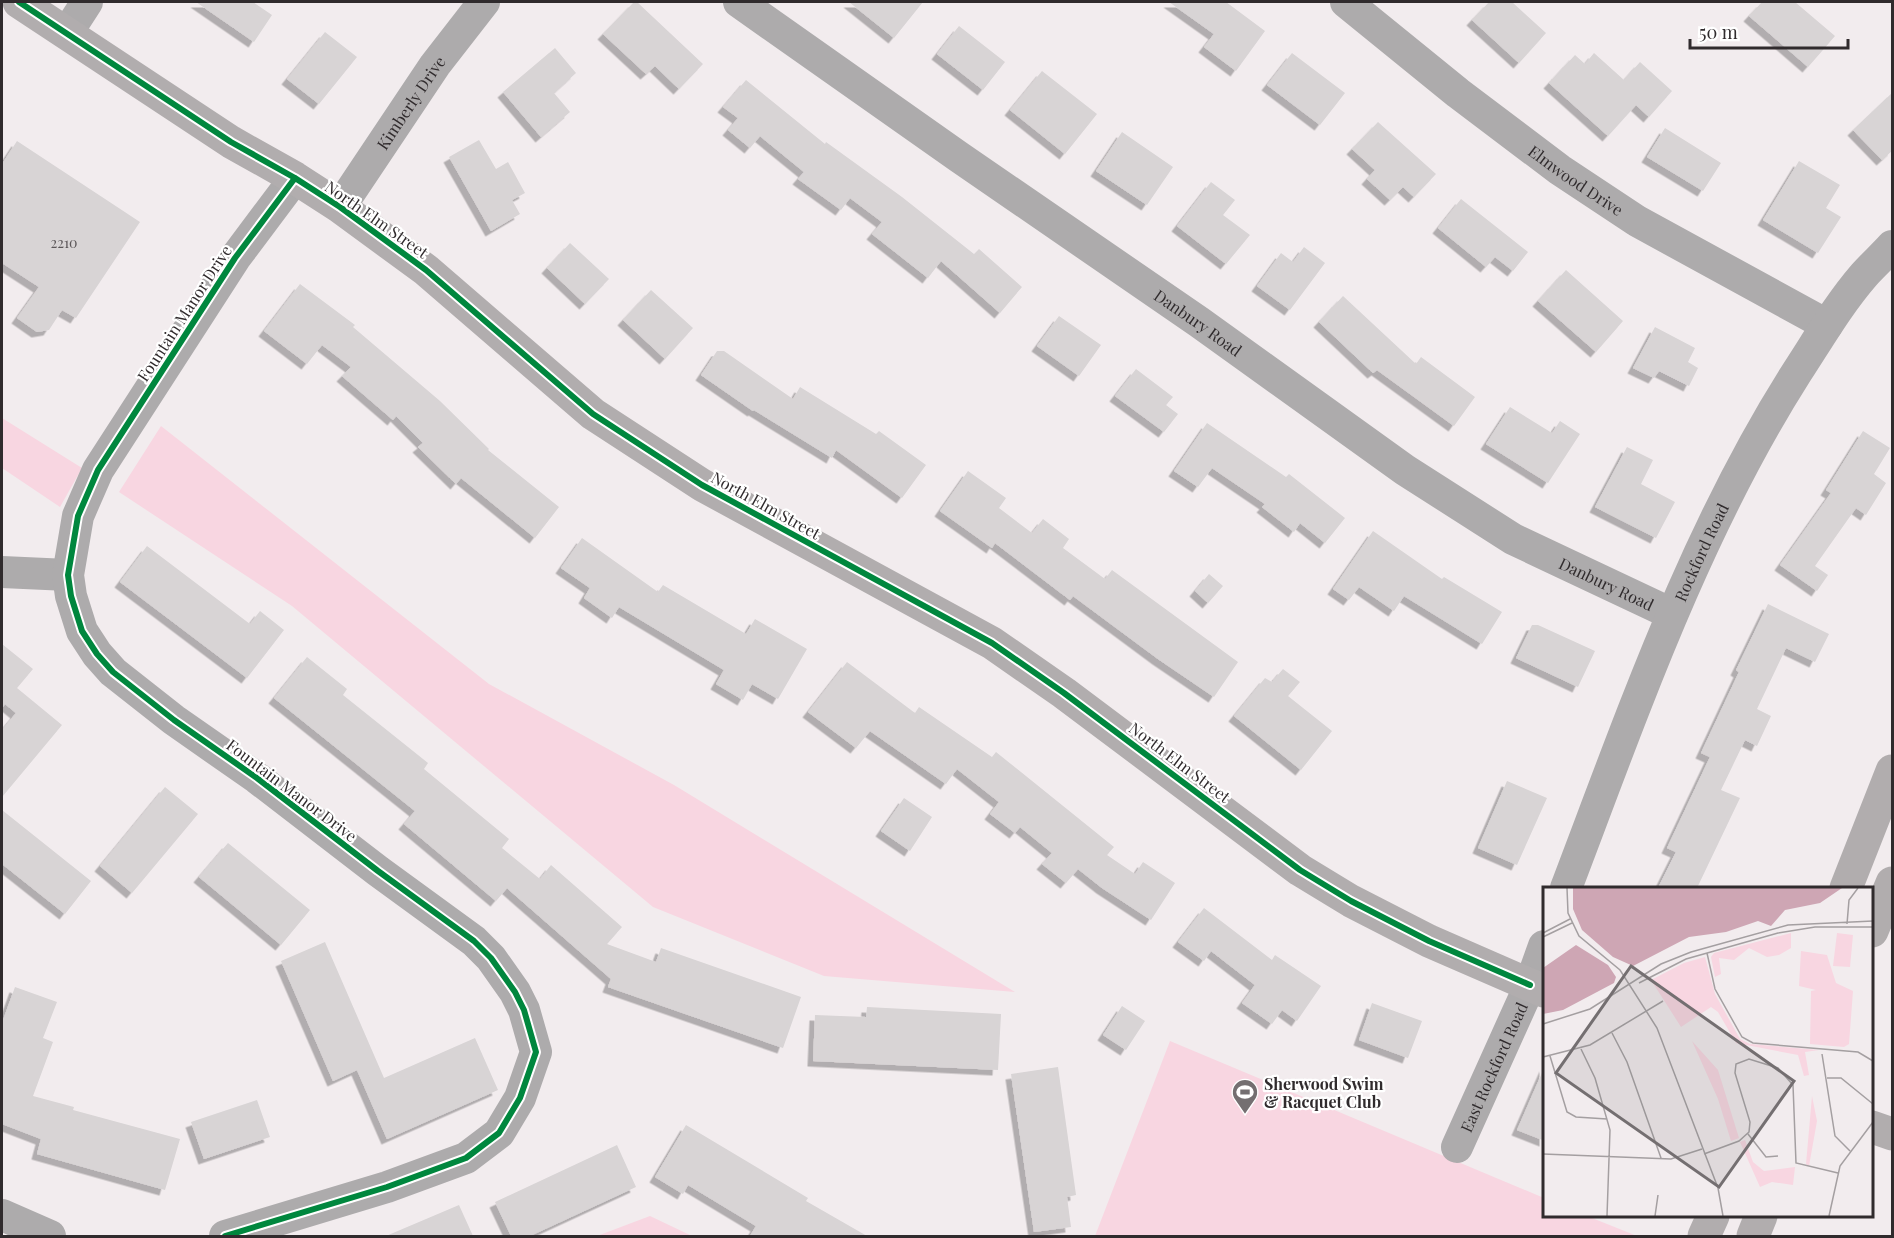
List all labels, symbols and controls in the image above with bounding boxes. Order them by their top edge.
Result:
scale bar [1690,12,1848,50]
text: 50 m [1699,20,1738,44]
street label: Kimberly Drive [371,51,449,153]
street label: Elmwood Drive [1525,140,1628,220]
street label: North Elm Street [321,176,433,263]
house number: 2210 [51,233,78,252]
street label: Fountain Manor Drive [132,241,236,385]
street label: Danbury Road [1151,284,1246,360]
street label: North Elm Street [708,466,824,544]
street label: Rockford Road [1669,499,1732,604]
street label: Danbury Road [1556,552,1658,615]
street label: North Elm Street [1125,717,1235,807]
street label: Fountain Manor Drive [222,734,362,846]
inset map [1543,887,1873,1217]
street label: East Rockford Road [1455,998,1532,1135]
place label: Sherwood Swim & Racquet Club [1264,1073,1384,1112]
sports icon: Sherwood Swim & Racquet Club [1230,1077,1260,1115]

